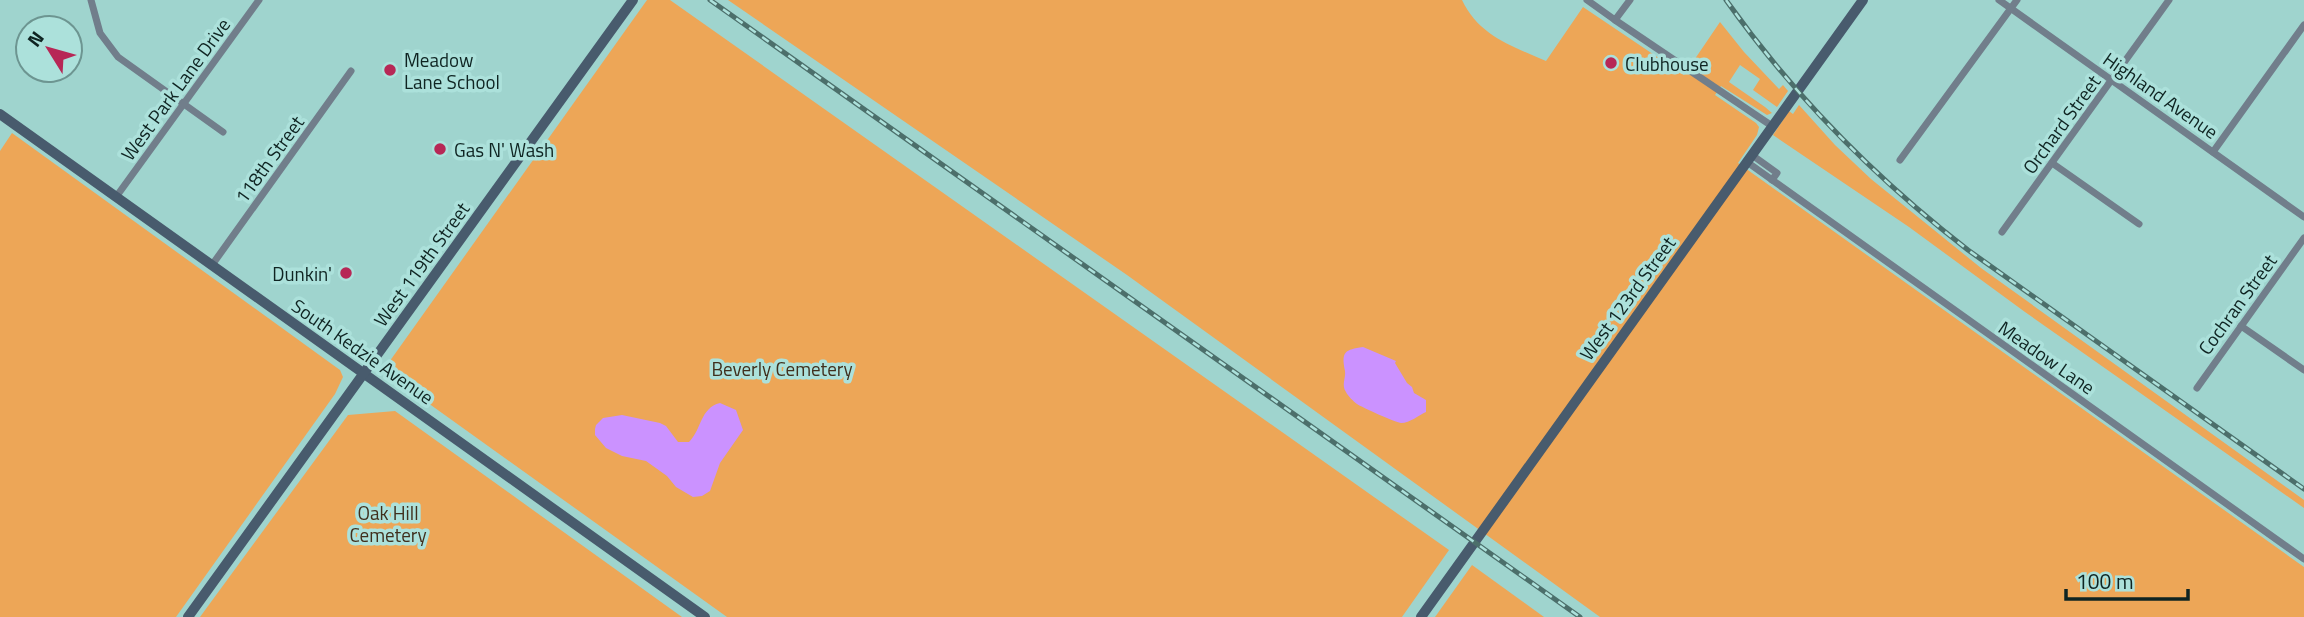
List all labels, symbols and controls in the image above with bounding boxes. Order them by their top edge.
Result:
street label: West Park Lane Drive [113,12,237,166]
north arrow [14,14,84,84]
text: N [19,24,51,52]
street label: Highland Avenue [2097,44,2225,146]
place label: Meadow Lane School [404,45,500,96]
place label: Clubhouse [1625,49,1709,78]
marker: Clubhouse [1603,55,1619,71]
marker: Meadow Lane School [382,62,398,78]
street label: Orchard Street [2015,68,2107,180]
street label: 118th Street [227,109,311,209]
place label: Gas N' Wash [454,135,554,164]
marker: Gas N' Wash [432,141,448,157]
street label: West 119th Street [366,195,476,332]
street label: West 123rd Street [1572,230,1682,366]
street label: Cochran Street [2191,247,2284,360]
place label: Dunkin' [272,259,332,288]
marker: Dunkin' [338,265,354,281]
street label: South Kedzie Avenue [286,291,440,411]
street label: Meadow Lane [1993,313,2101,401]
park label: Beverly Cemetery [711,354,853,383]
park label: Oak Hill Cemetery [349,498,427,549]
scale bar [2066,558,2188,602]
text: 100 m [2076,565,2133,597]

